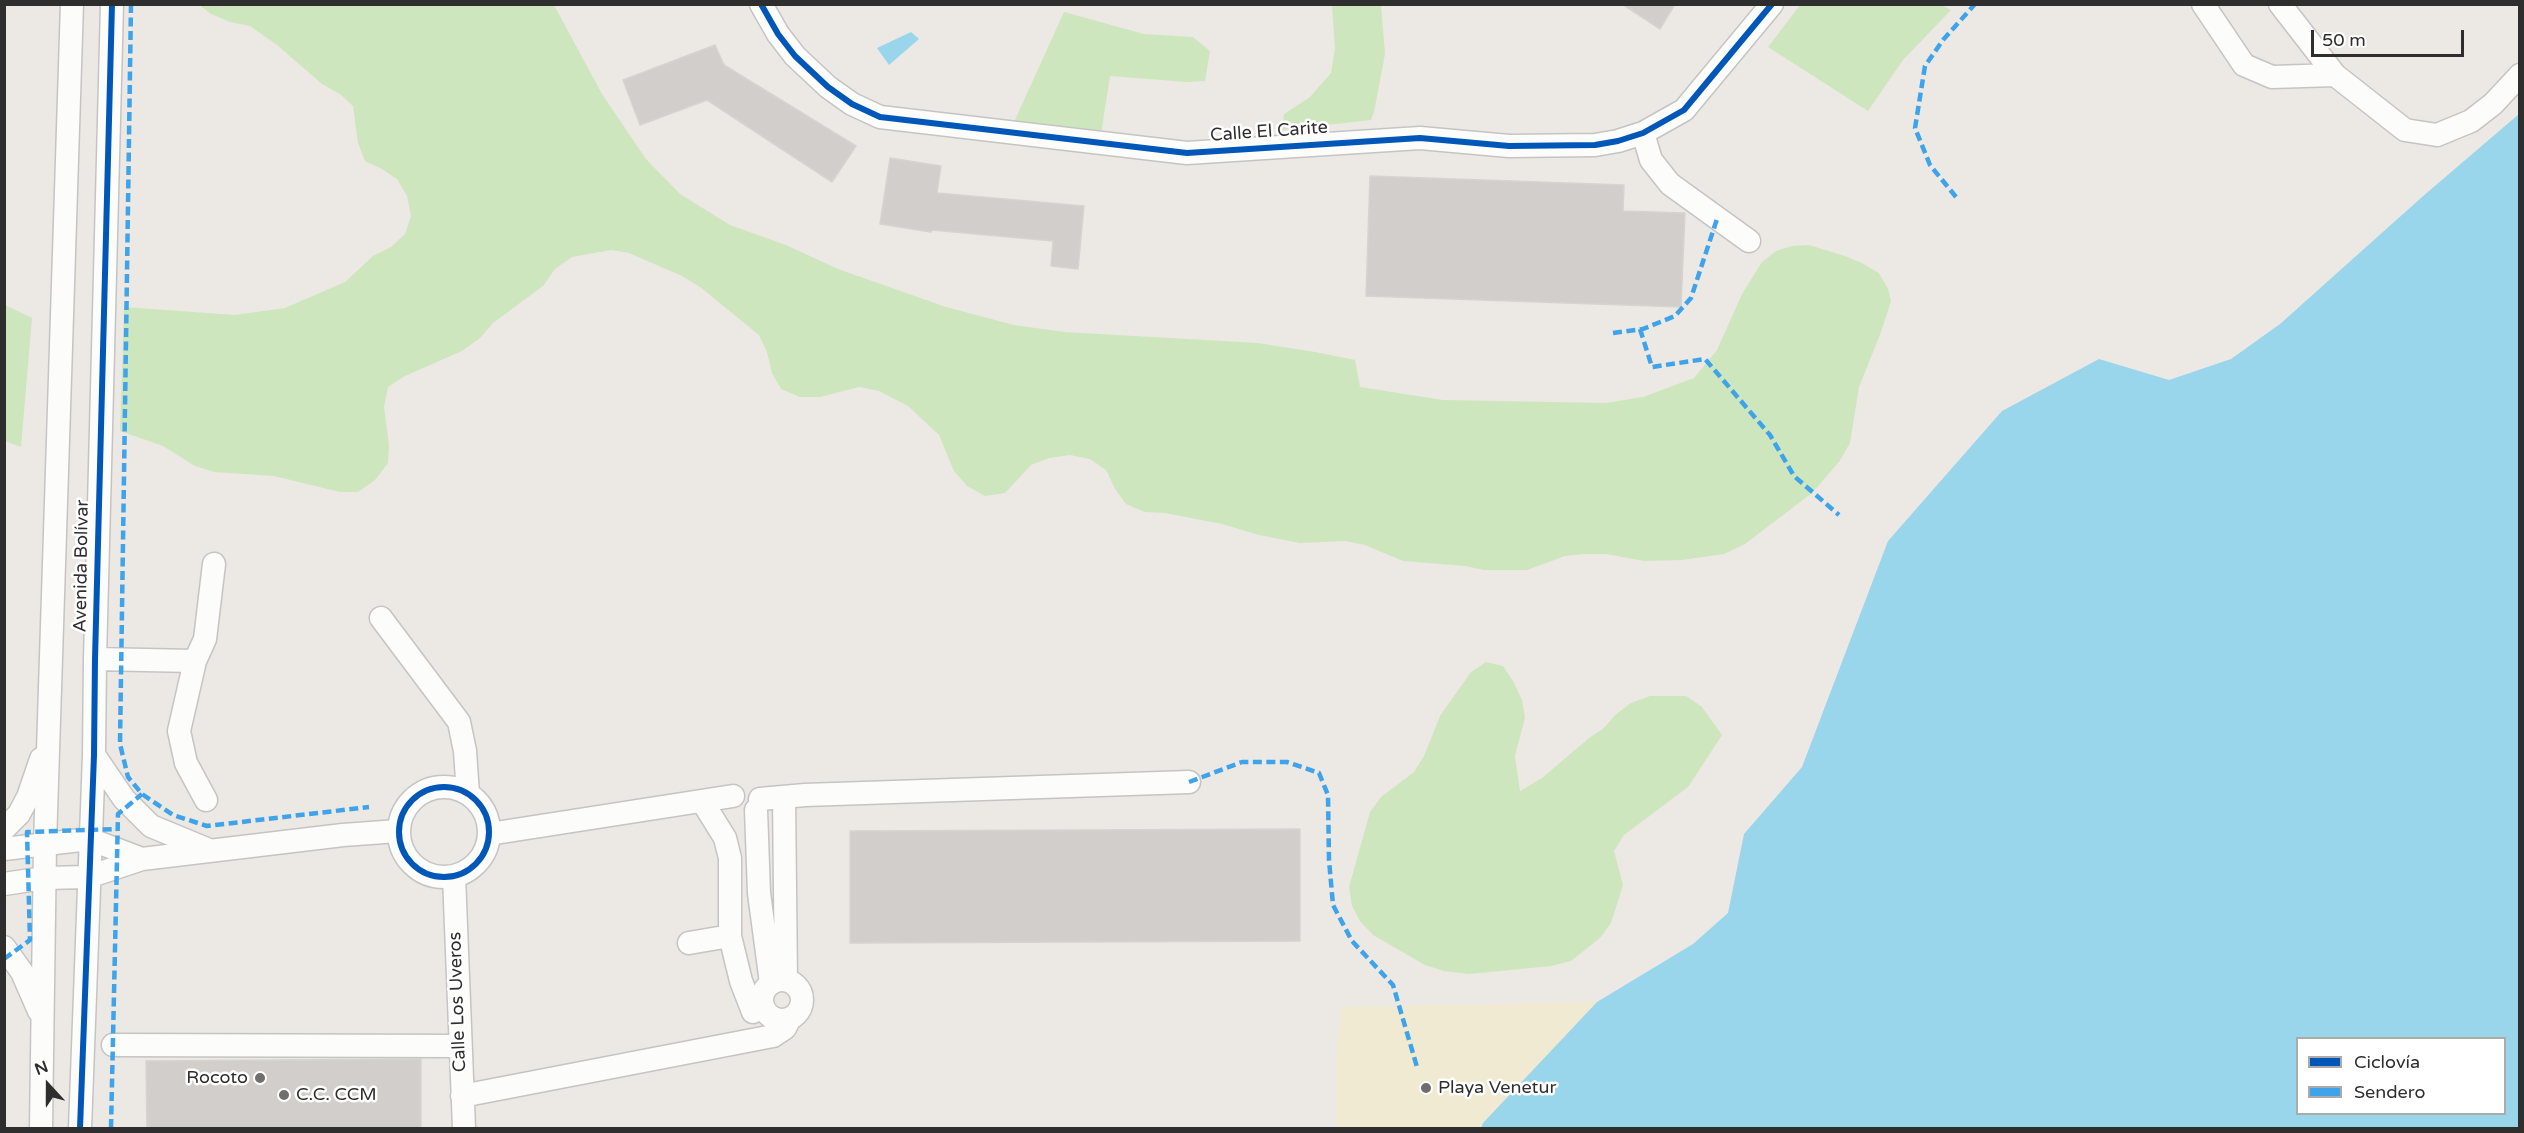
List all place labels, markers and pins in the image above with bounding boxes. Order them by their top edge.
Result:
place label: Rocoto [186,1067,248,1089]
marker: Rocoto [253,1071,267,1085]
place label: Playa Venetur [1438,1077,1556,1099]
marker: Playa Venetur [1419,1081,1433,1095]
place label: C.C. CCM [296,1084,377,1106]
marker: C.C. CCM [277,1088,291,1102]

